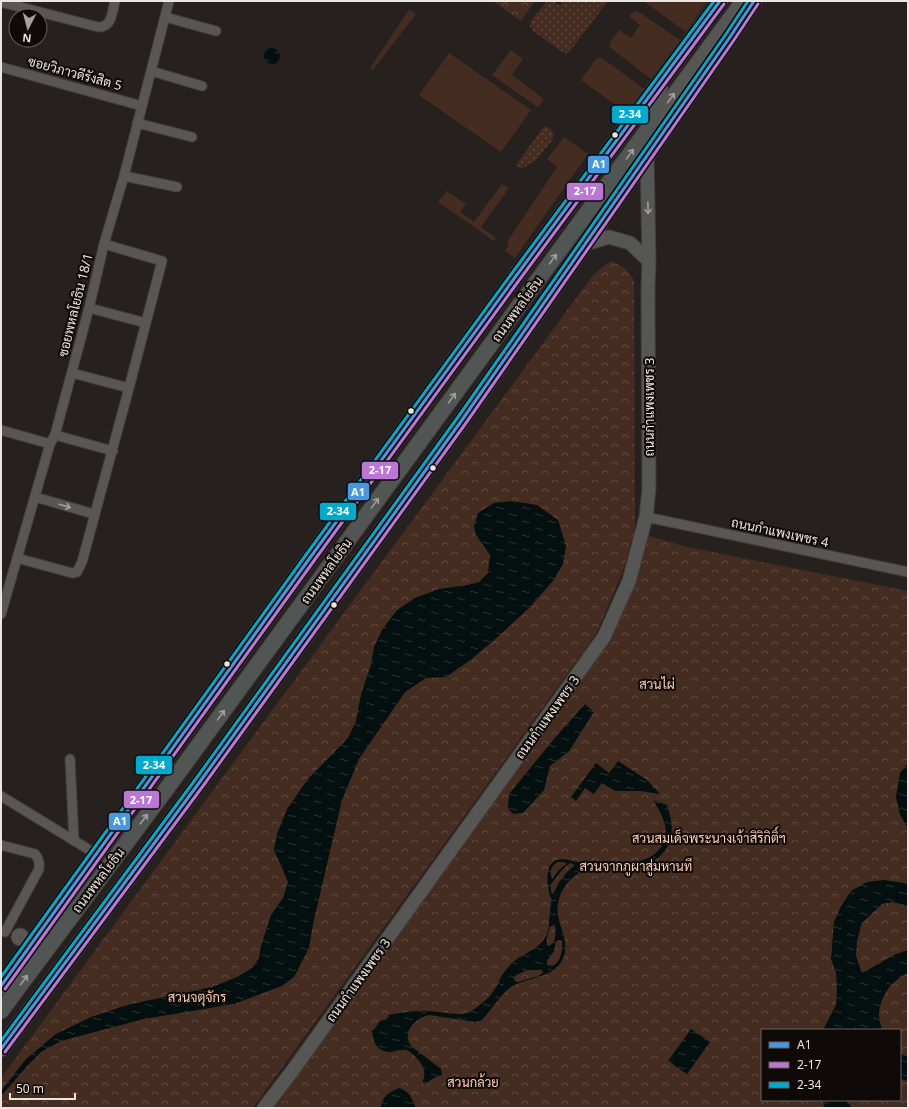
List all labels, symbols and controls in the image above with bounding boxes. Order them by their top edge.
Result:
north arrow [8,8,48,48]
text: N [22,31,32,46]
street label: ซอยวิภาวดีรังสิต 5 [26,52,124,94]
one-way arrow [667,93,675,104]
line badge: 2-34 [611,105,649,124]
text: 2-34 [619,106,642,121]
unlabelled marker [610,130,620,140]
one-way arrow [626,149,634,160]
line badge: A1 [587,155,610,174]
text: A1 [592,156,606,171]
line badge: 2-17 [566,182,604,201]
text: 2-17 [574,183,596,198]
one-way arrow [644,201,652,214]
street label: ซอยพหลโยธิน 18/1 [53,251,97,359]
one-way arrow [549,254,557,265]
street label: ถนนพหลโยธิน [487,273,547,345]
street label: ถนนกำแพงเพชร 3 [640,357,658,457]
one-way arrow [448,393,456,404]
unlabelled marker [406,406,416,416]
line badge: 2-17 [361,461,399,480]
text: 2-17 [369,462,391,477]
unlabelled marker [428,463,438,473]
line badge: A1 [347,482,370,501]
text: A1 [351,484,365,499]
one-way arrow [371,498,379,509]
line badge: 2-34 [319,502,357,521]
one-way arrow [58,503,71,510]
text: 2-34 [327,503,350,518]
street label: ถนนกำแพงเพชร 4 [730,513,831,551]
street label: ถนนพหลโยธิน [296,535,356,607]
unlabelled marker [329,600,339,610]
unlabelled marker [222,659,232,669]
street label: ถนนกำแพงเพชร 3 [511,672,583,762]
park label: สวนไผ่ [639,675,675,693]
one-way arrow [217,709,225,720]
line badge: 2-34 [135,755,173,775]
text: 2-34 [143,757,166,772]
line badge: 2-17 [123,790,160,809]
text: 2-17 [130,792,152,807]
line badge: A1 [108,812,131,831]
text: A1 [113,813,127,828]
one-way arrow [140,814,148,825]
park label: สวนสมเด็จพระนางเจ้าสิริกิติ์ฯ [632,826,786,847]
street label: ถนนพหลโยธิน [68,844,128,916]
park label: สวนจากภูผาสู่มหานที [580,857,692,876]
street label: ถนนกำแพงเพชร 3 [322,935,394,1025]
one-way arrow [20,974,28,985]
park label: สวนจตุจักร [168,988,226,1007]
legend [761,1029,901,1101]
text: A1 [797,1036,812,1053]
text: 2-17 [797,1056,822,1073]
park label: สวนกล้วย [447,1073,499,1091]
scale bar [10,1075,75,1101]
text: 2-34 [797,1076,822,1093]
text: 50 m [16,1080,44,1097]

